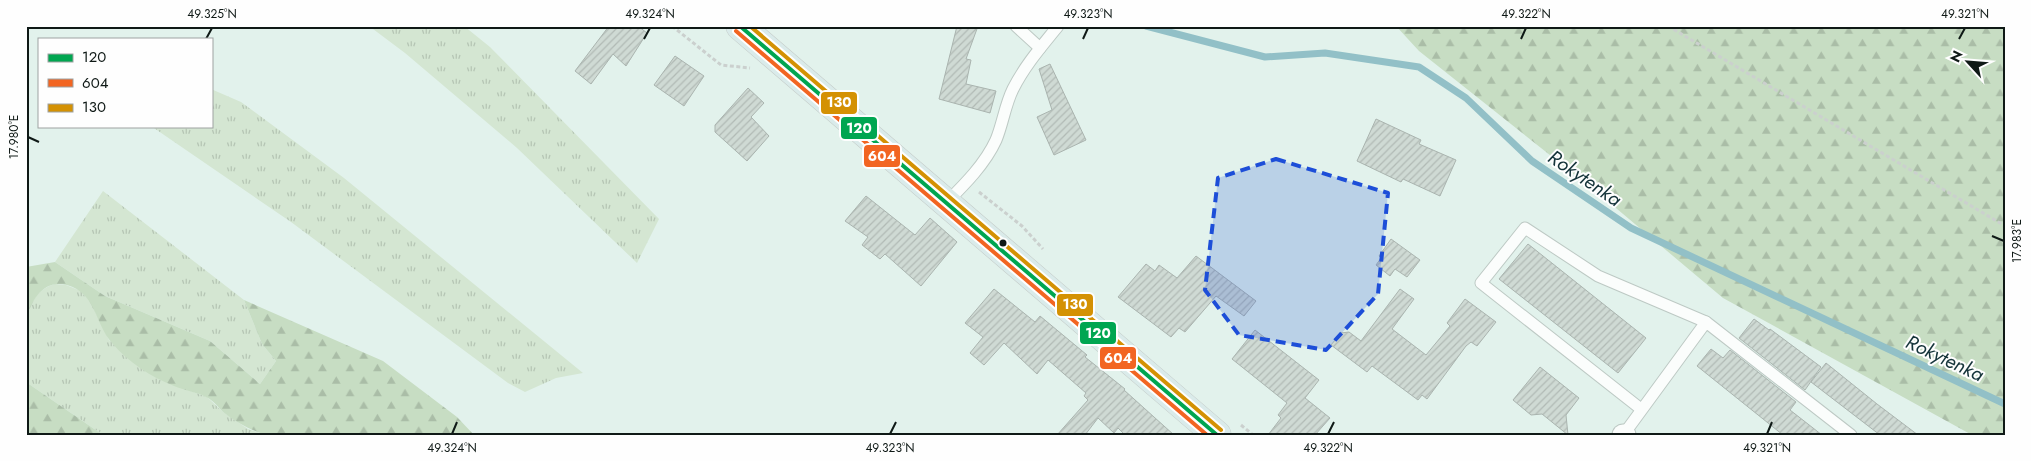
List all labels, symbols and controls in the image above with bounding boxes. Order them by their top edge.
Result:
text: 49.325°N [187,5,237,23]
text: 49.324°N [625,5,675,23]
text: 49.323°N [1063,5,1113,23]
text: 49.322°N [1501,5,1551,23]
text: 49.321°N [1941,5,1989,23]
legend [38,38,212,128]
north arrow [1944,38,1994,88]
text: 120 [82,46,106,68]
text: N [1945,47,1968,66]
text: 604 [82,72,109,94]
line badge: 130 [820,91,858,115]
text: 130 [826,92,852,112]
text: 130 [82,96,106,118]
text: 17.980°E [5,115,23,159]
line badge: 120 [840,116,878,140]
text: 120 [846,118,872,138]
water label: Rokytenka [1542,143,1627,214]
line badge: 604 [863,144,901,168]
text: 604 [868,146,896,166]
text: 17.983°E [2008,219,2026,263]
unlabelled marker [998,238,1008,248]
line badge: 130 [1056,293,1094,317]
text: 130 [1062,294,1088,314]
line badge: 120 [1079,321,1117,345]
text: 120 [1085,323,1111,343]
water label: Rokytenka [1901,328,1989,389]
line badge: 604 [1099,346,1137,370]
text: 604 [1104,348,1132,368]
text: 49.324°N [427,439,477,457]
text: 49.323°N [865,439,915,457]
text: 49.322°N [1303,439,1353,457]
text: 49.321°N [1743,439,1791,457]

